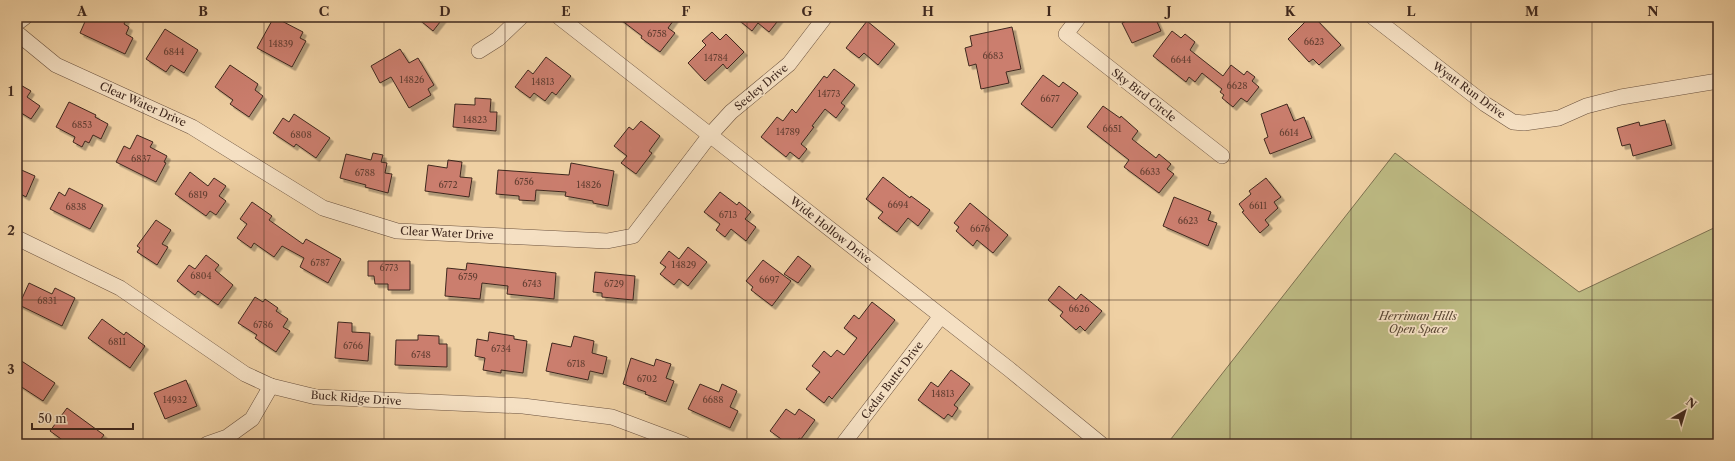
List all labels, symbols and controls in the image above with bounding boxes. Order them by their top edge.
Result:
text: A [76,3,88,19]
text: B [198,3,208,19]
text: C [319,3,329,19]
text: D [439,3,451,19]
text: E [561,3,571,19]
text: F [682,3,691,19]
text: G [801,3,813,19]
text: H [922,3,934,19]
text: I [1046,3,1052,19]
text: J [1164,3,1172,19]
text: K [1285,3,1296,19]
text: L [1407,3,1416,19]
text: M [1525,3,1539,19]
text: N [1647,3,1659,19]
house number: 6758 [647,28,667,39]
house number: 6623 [1304,36,1324,47]
house number: 14839 [269,38,293,49]
house number: 6844 [163,46,185,57]
house number: 6683 [983,50,1003,61]
house number: 14784 [704,52,728,63]
house number: 6644 [1171,54,1191,65]
street label: Wyatt Run Drive [1429,58,1508,121]
street label: Seeley Drive [731,61,791,113]
street label: Sky Bird Circle [1109,65,1179,125]
house number: 14826 [400,74,424,85]
house number: 14813 [531,76,555,87]
street label: Clear Water Drive [97,79,189,129]
house number: 6628 [1226,80,1248,91]
text: 1 [8,83,14,99]
house number: 14773 [818,88,840,99]
house number: 6677 [1040,93,1060,104]
house number: 14823 [463,114,487,125]
house number: 6853 [72,119,92,130]
house number: 6651 [1102,123,1122,134]
house number: 14789 [776,126,800,137]
house number: 6614 [1279,127,1299,138]
house number: 6808 [290,129,312,140]
house number: 6837 [131,153,152,164]
house number: 6633 [1140,166,1160,177]
house number: 6788 [355,167,375,178]
house number: 6756 [514,176,534,187]
house number: 6772 [438,179,458,190]
house number: 14826 [577,179,601,190]
house number: 6819 [188,189,208,200]
street label: Wide Hollow Drive [786,193,875,266]
house number: 6694 [887,199,909,210]
house number: 6611 [1249,200,1267,211]
house number: 6838 [66,201,86,212]
house number: 6713 [719,209,737,220]
house number: 6623 [1178,215,1198,226]
text: 2 [7,222,15,238]
house number: 6676 [970,223,990,234]
street label: Clear Water Drive [400,224,494,242]
house number: 6787 [310,257,330,268]
house number: 14829 [672,259,696,270]
house number: 6773 [380,262,399,273]
house number: 6804 [190,270,212,281]
house number: 6759 [458,271,478,282]
house number: 6697 [759,274,780,285]
house number: 6743 [522,278,542,289]
house number: 6729 [604,278,624,289]
house number: 6831 [37,295,57,306]
house number: 6626 [1069,303,1089,314]
park label: Herriman Hills Open Space [1378,309,1457,336]
house number: 6786 [253,319,273,330]
house number: 6811 [108,336,126,347]
street label: Cedar Butte Drive [858,338,926,422]
house number: 6766 [343,340,363,351]
house number: 6734 [491,343,511,354]
house number: 6748 [411,349,431,360]
house number: 6718 [567,358,585,369]
text: 3 [7,361,15,377]
house number: 6702 [637,373,657,384]
street label: Buck Ridge Drive [310,388,402,408]
house number: 14813 [931,388,955,399]
north arrow [1665,391,1705,431]
house number: 14932 [163,394,187,405]
house number: 6688 [702,394,724,405]
text: N [1683,395,1700,412]
scale bar [32,405,133,431]
text: 50 m [38,411,67,426]

